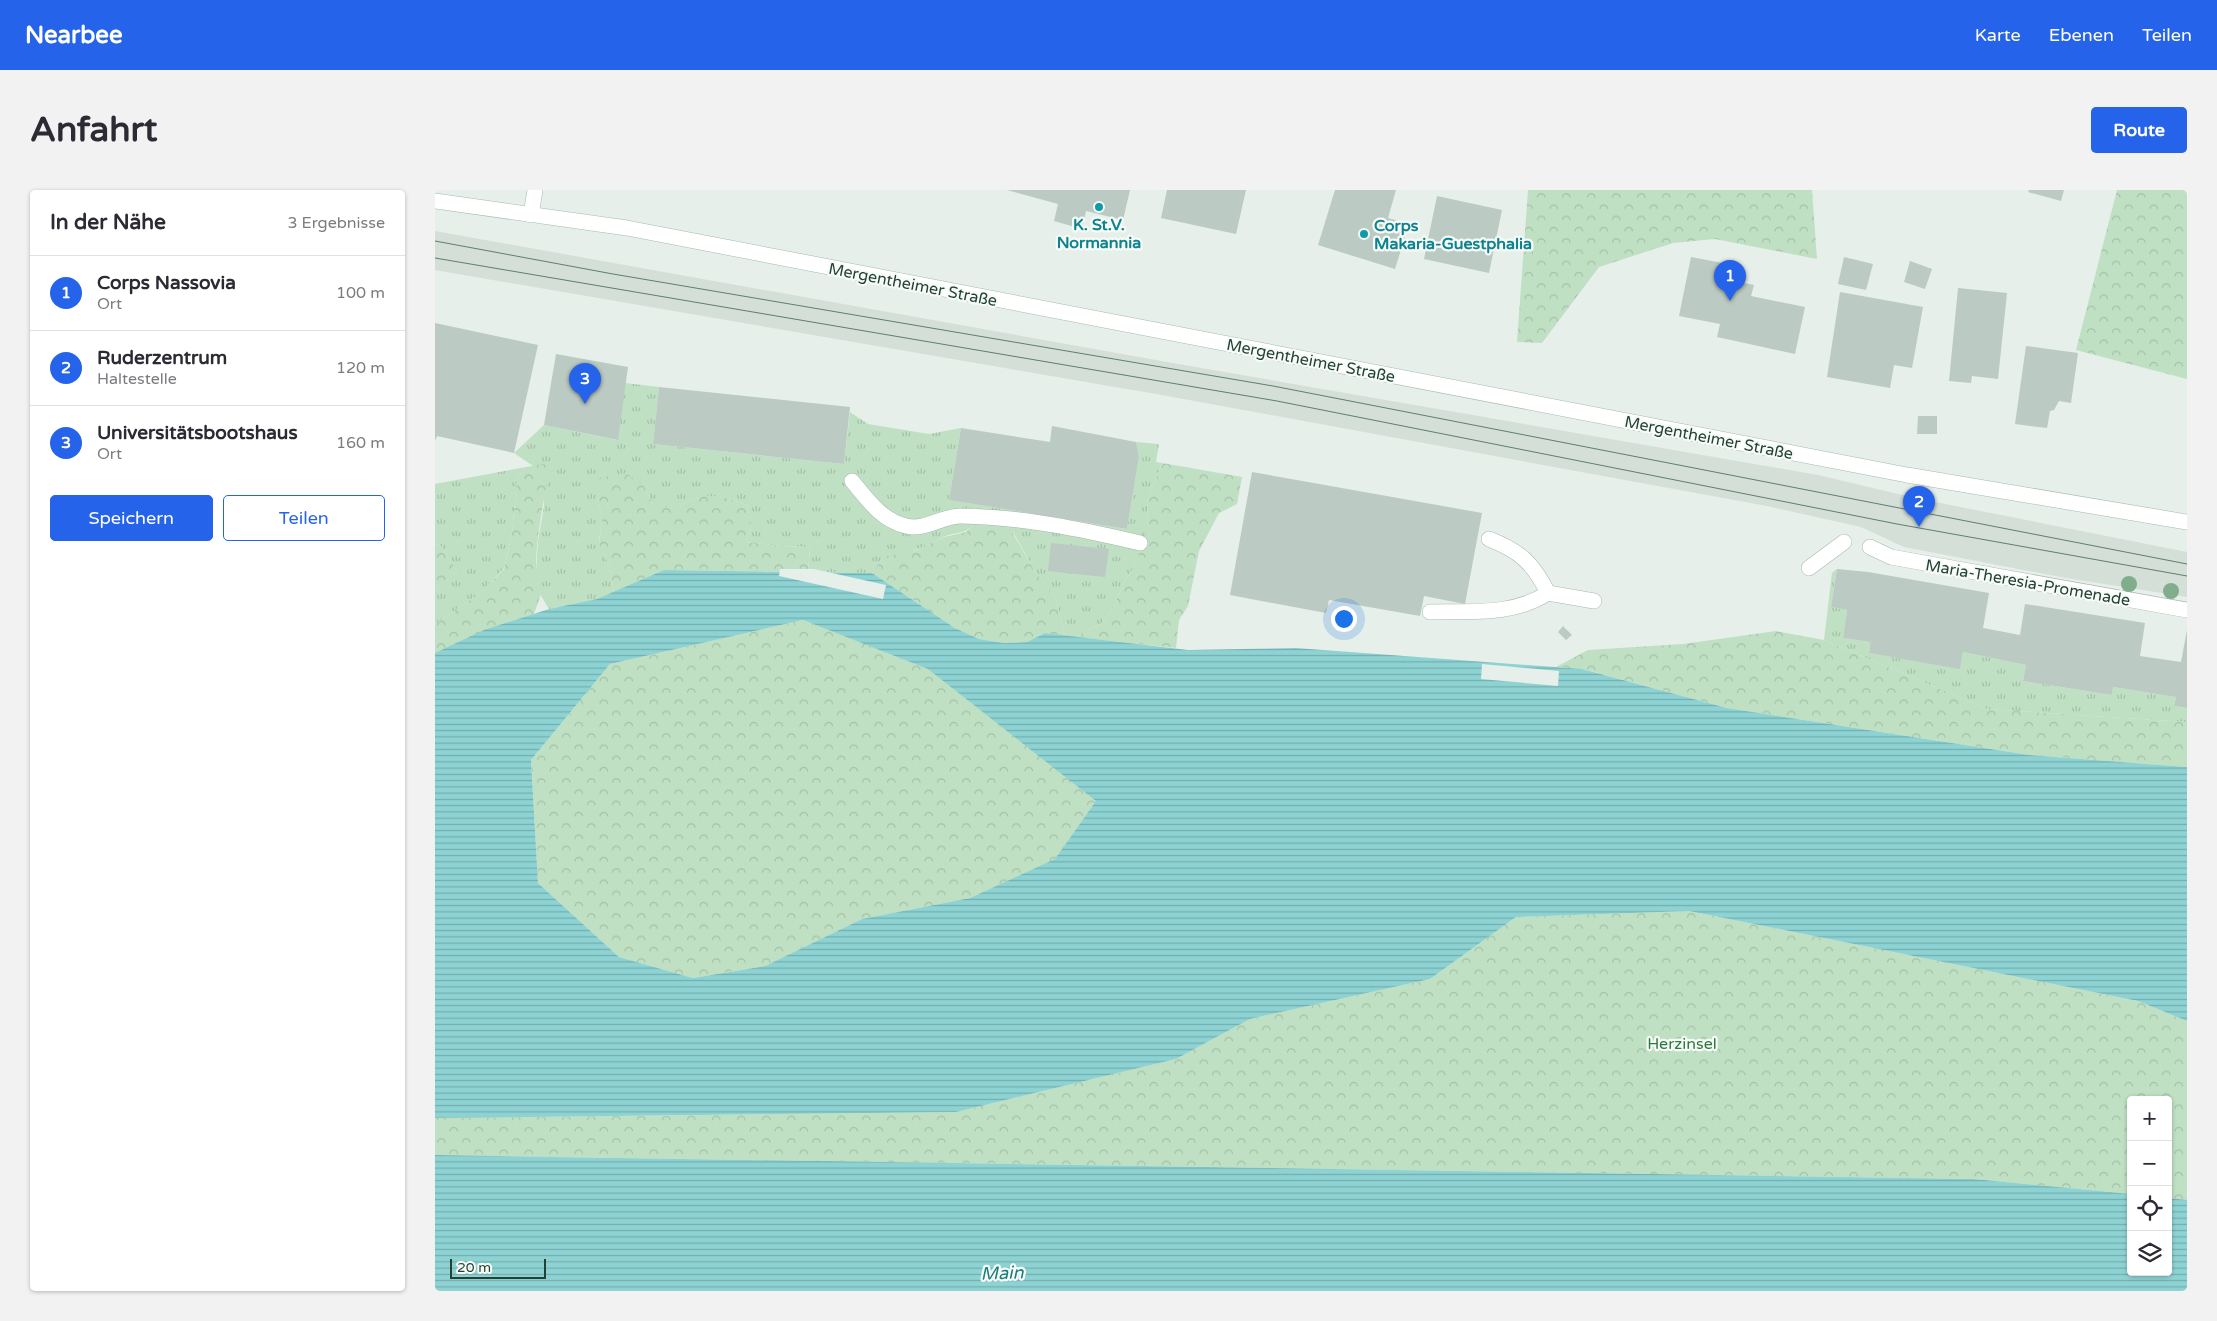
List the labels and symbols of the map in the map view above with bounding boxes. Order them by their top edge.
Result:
marker: K. St.V. Normannia [1093,201,1105,213]
place label: K. St.V. Normannia [1057,215,1141,253]
place label: Corps Makaria-Guestphalia [1374,216,1532,254]
marker: Corps Makaria-Guestphalia [1358,228,1370,240]
street label: Mergentheimer Straße [827,259,999,311]
pin: 1 [1714,260,1746,301]
street label: Mergentheimer Straße [1225,335,1397,387]
pin: 3 [569,363,601,404]
street label: Mergentheimer Straße [1623,412,1795,464]
pin: 2 [1903,486,1935,527]
street label: Maria-Theresia-Promenade [1924,555,2132,611]
your location [1331,606,1357,632]
park label: Herzinsel [1647,1034,1717,1054]
scale bar [450,1256,546,1279]
water label: Main [980,1261,1025,1285]

